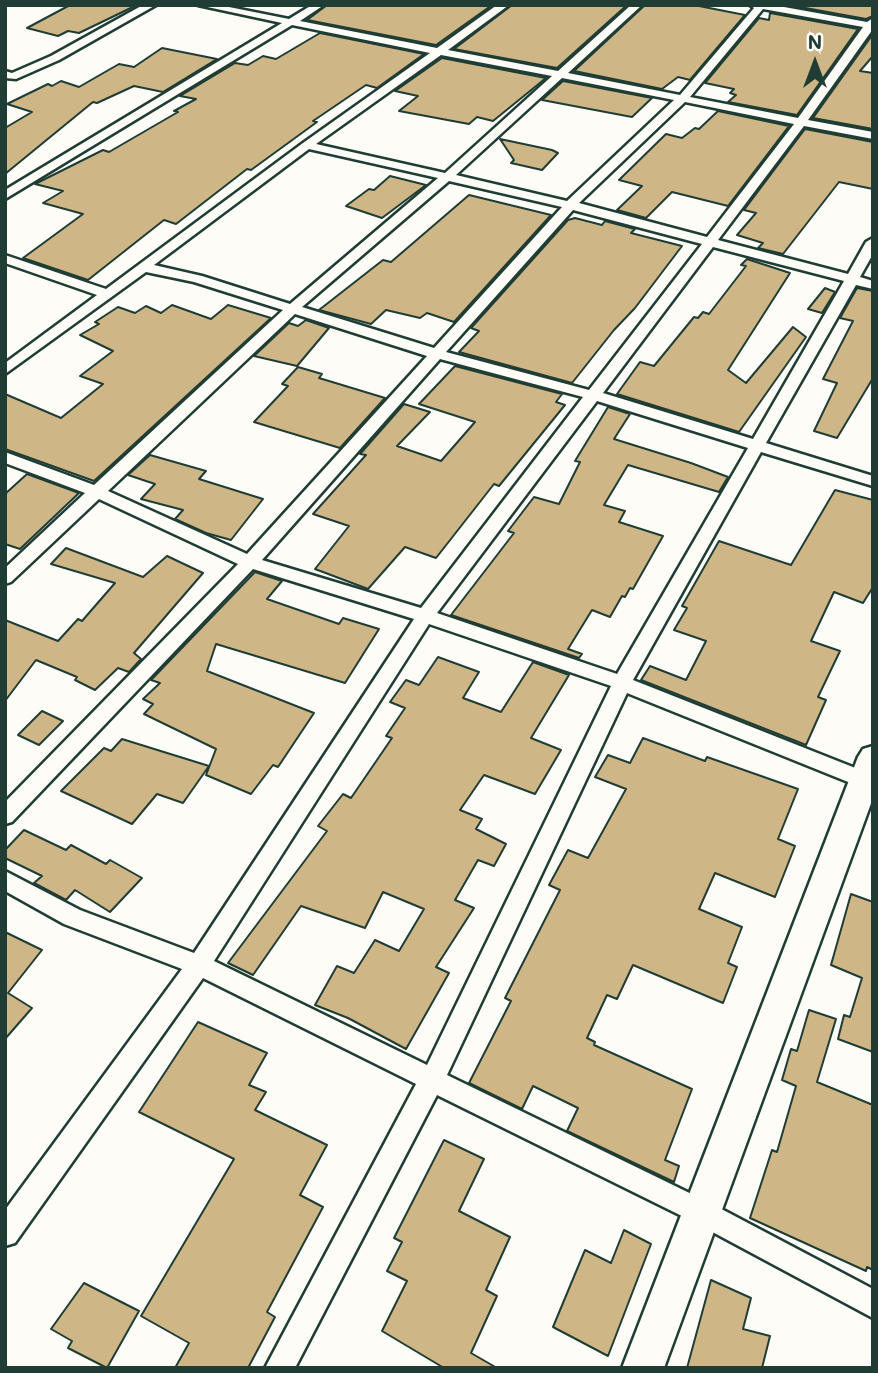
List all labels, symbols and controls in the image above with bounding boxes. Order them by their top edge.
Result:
north arrow [780,28,850,98]
text: N [808,29,822,54]

